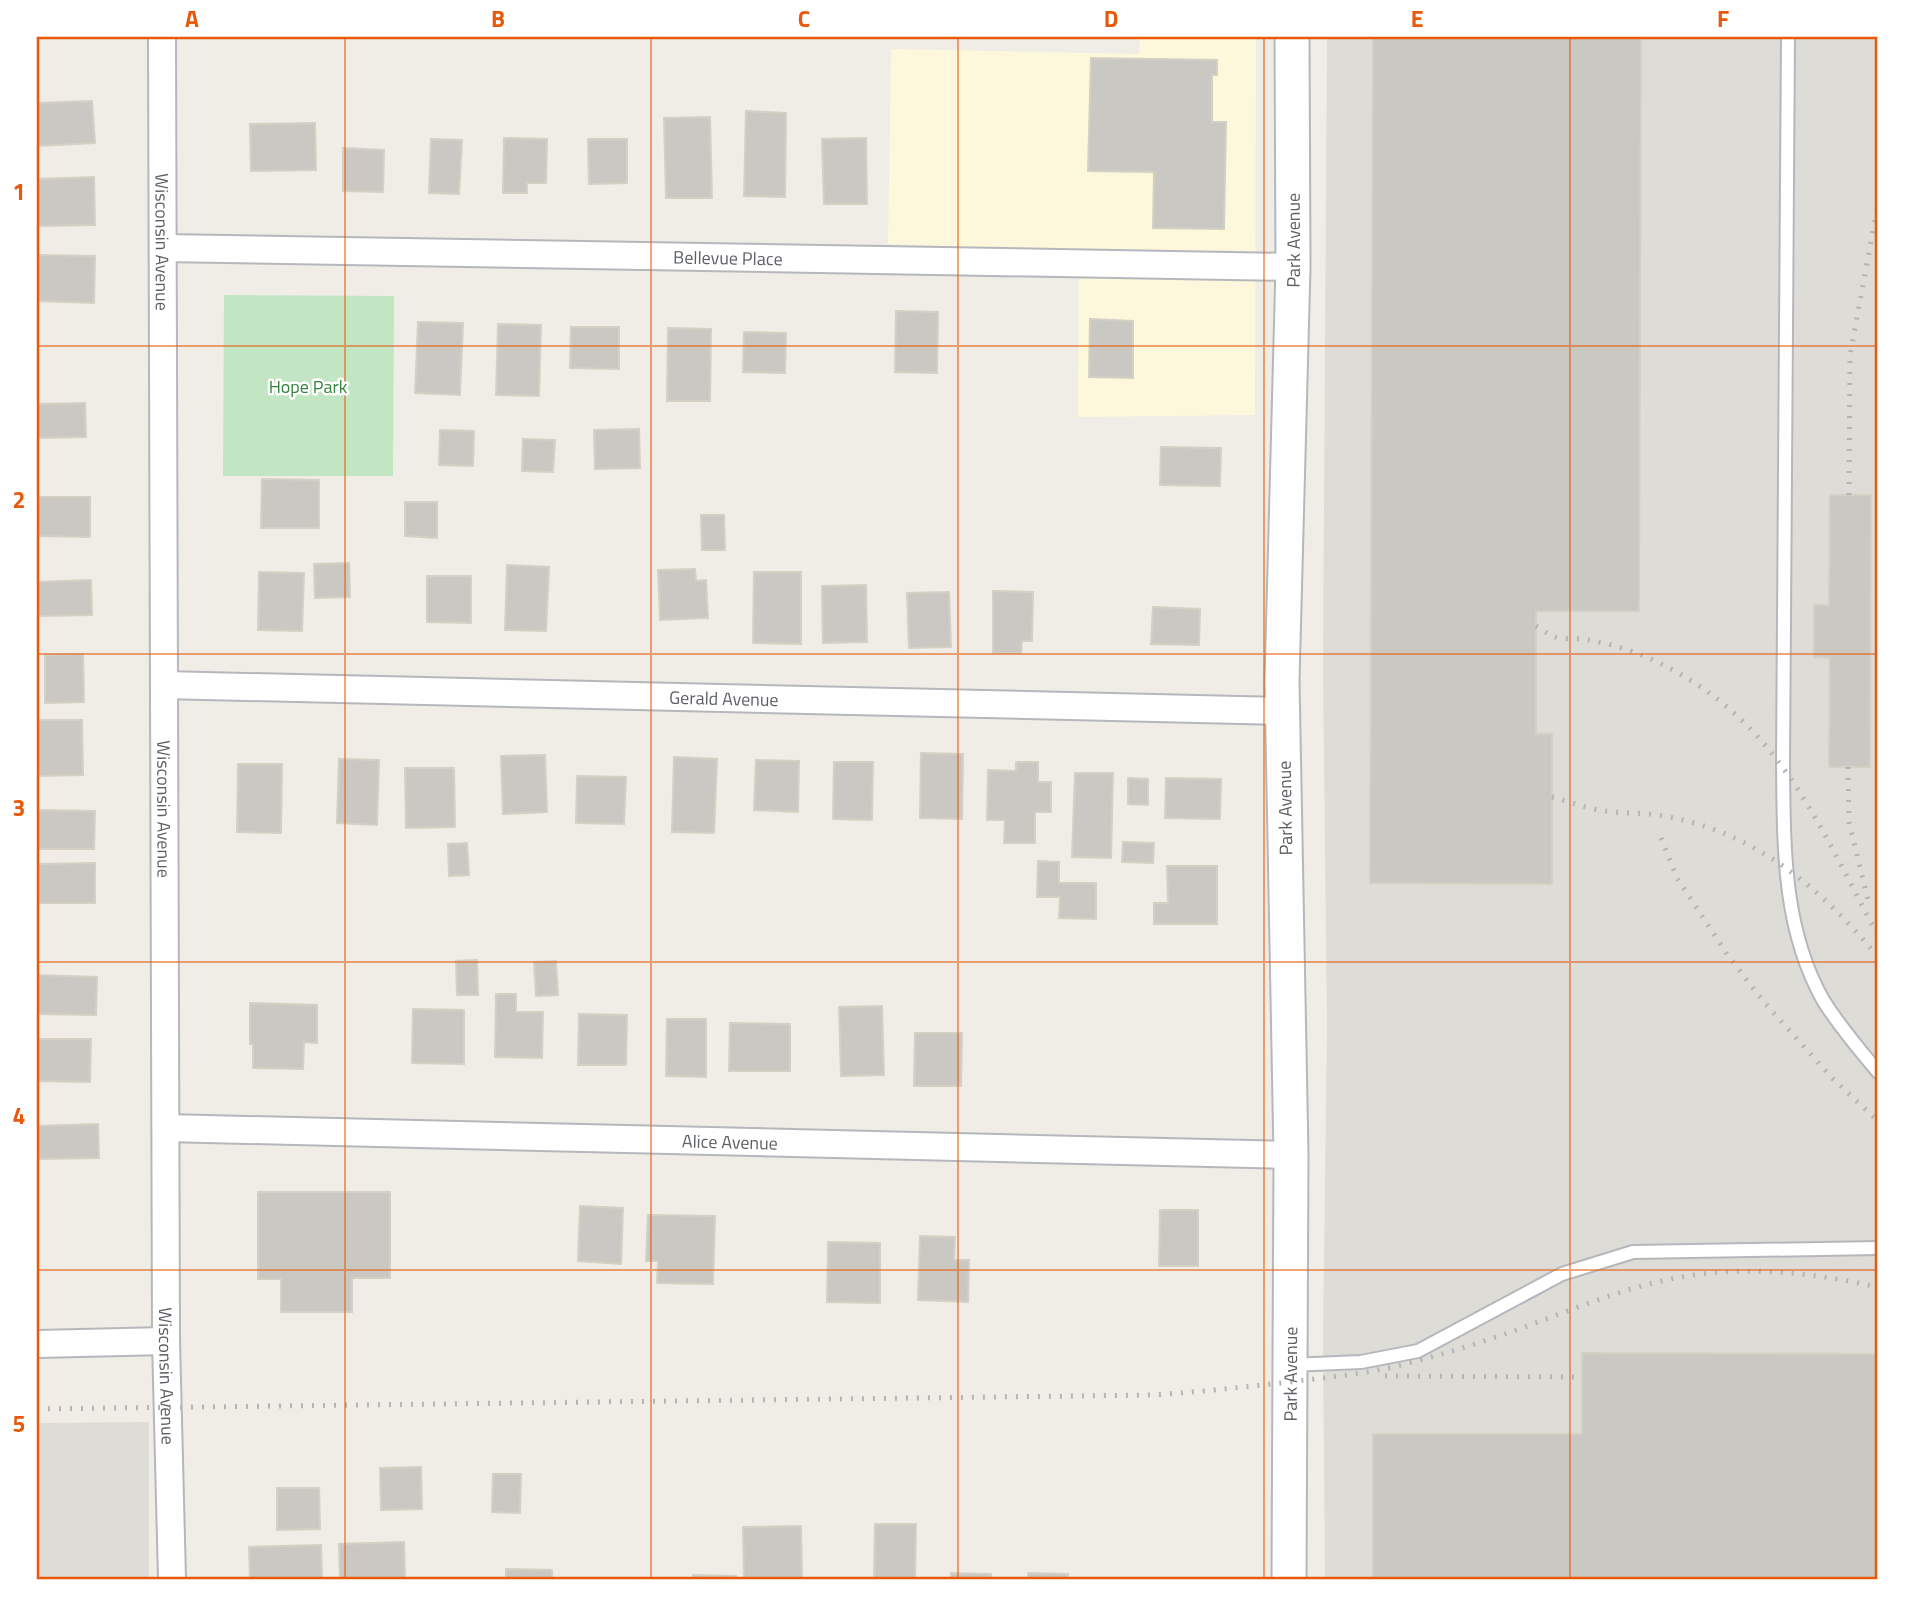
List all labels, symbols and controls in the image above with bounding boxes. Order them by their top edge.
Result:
text: A [185,1,199,36]
text: B [491,1,505,36]
text: C [798,1,810,36]
text: D [1104,1,1118,36]
text: E [1411,1,1423,36]
text: F [1717,1,1729,36]
street label: Wisconsin Avenue [149,173,176,311]
text: 1 [13,174,25,209]
street label: Park Avenue [1279,193,1307,288]
street label: Bellevue Place [673,243,783,272]
park label: Hope Park [269,373,348,400]
text: 2 [13,482,25,517]
street label: Gerald Avenue [669,683,779,713]
street label: Wisconsin Avenue [151,740,178,878]
street label: Park Avenue [1271,760,1299,856]
text: 3 [13,790,25,825]
text: 4 [13,1098,25,1133]
street label: Alice Avenue [682,1127,778,1156]
street label: Wisconsin Avenue [152,1307,182,1445]
street label: Park Avenue [1276,1327,1304,1421]
text: 5 [13,1406,25,1441]

